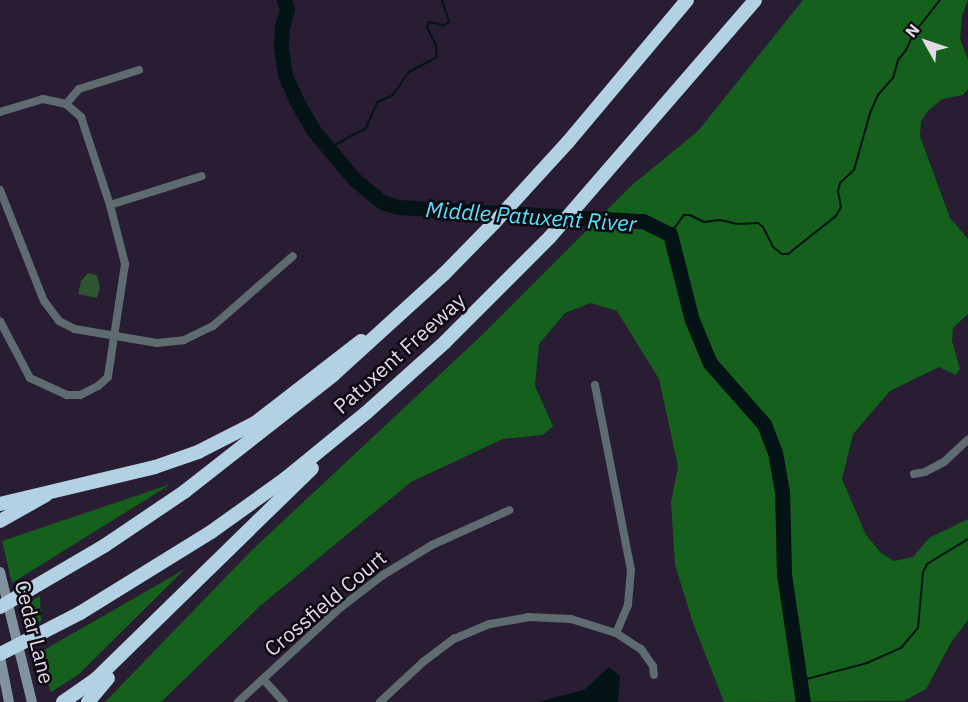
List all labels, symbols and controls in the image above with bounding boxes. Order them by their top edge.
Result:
north arrow [896,12,956,72]
text: N [901,20,924,41]
water label: Middle Patuxent River [425,195,637,237]
street label: Patuxent Freeway [328,287,470,419]
street label: Crossfield Court [259,545,391,661]
street label: Cedar Lane [10,578,60,686]

